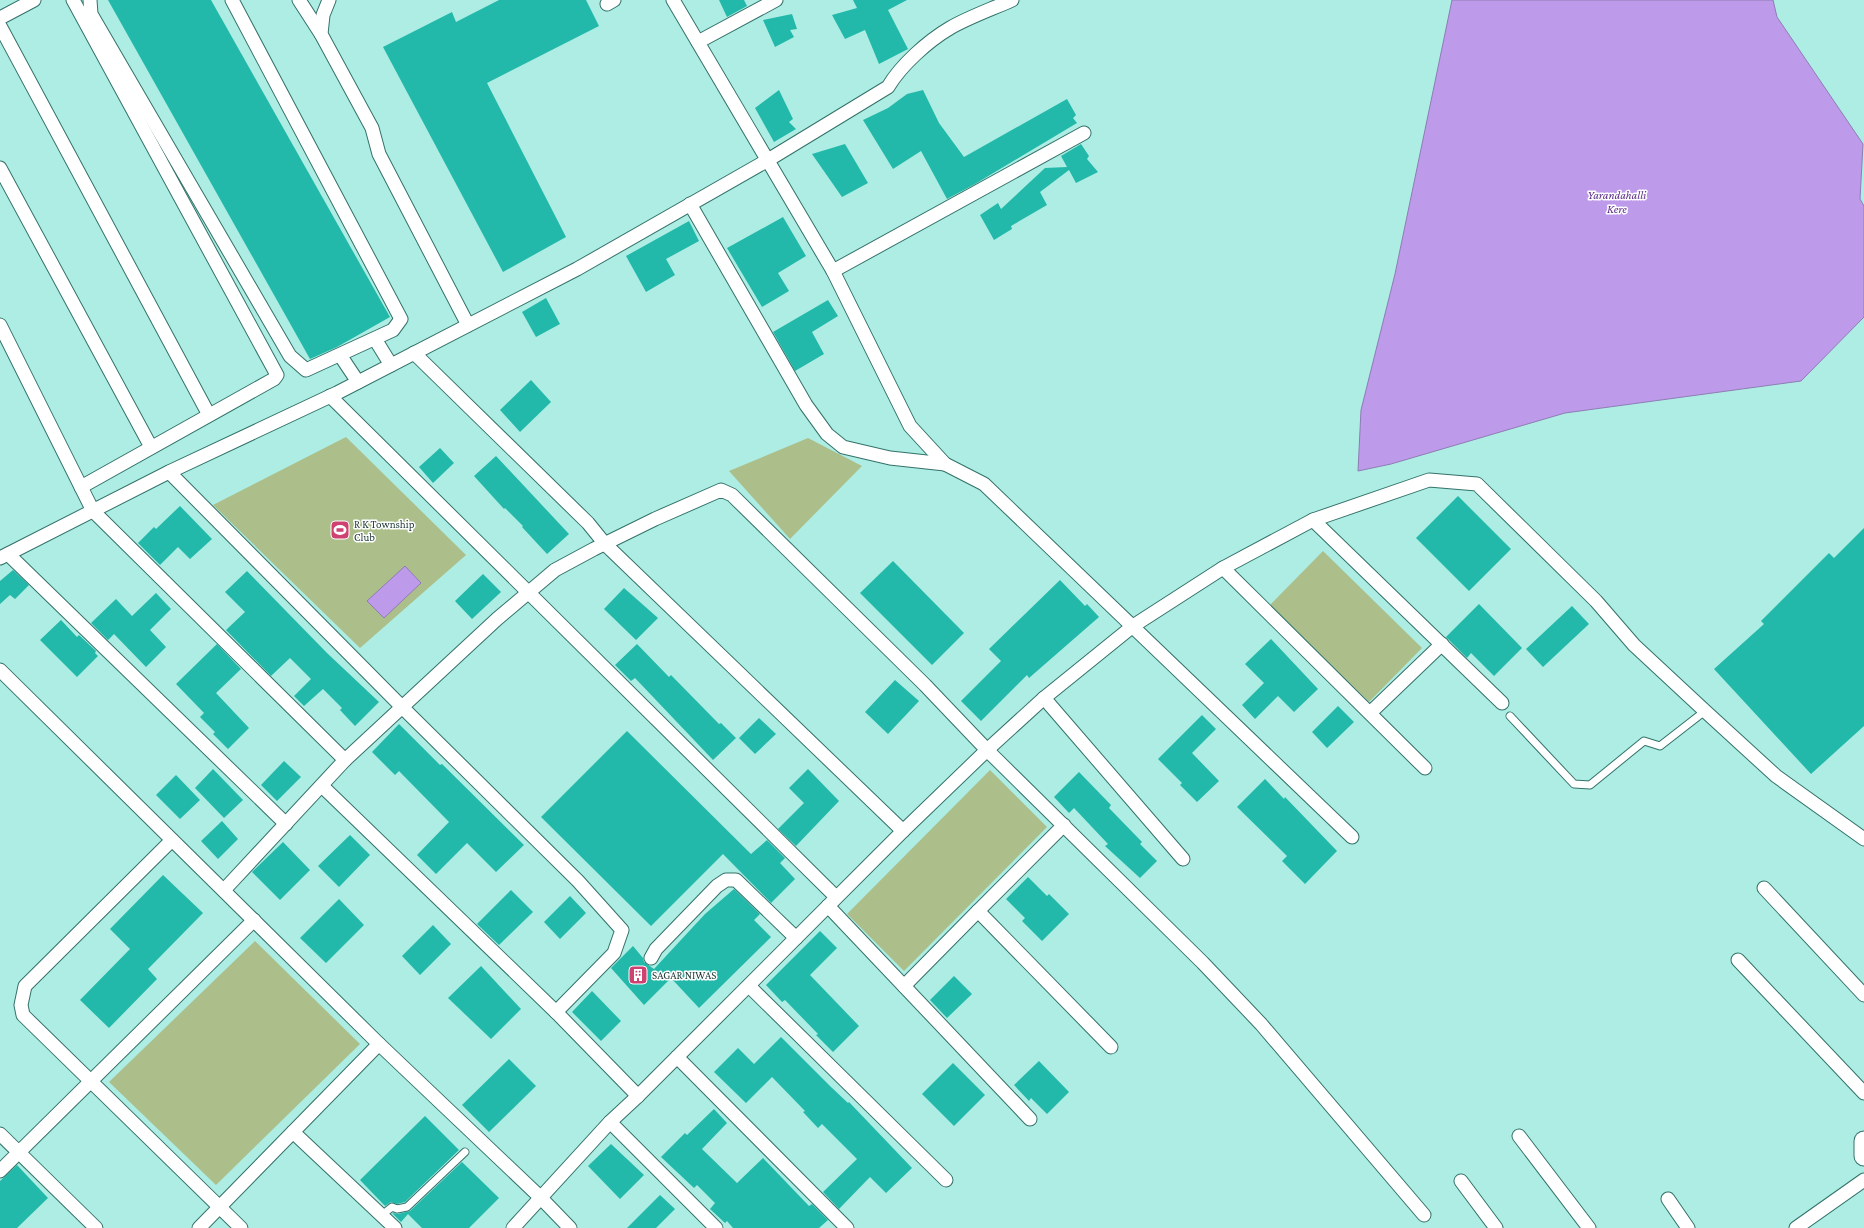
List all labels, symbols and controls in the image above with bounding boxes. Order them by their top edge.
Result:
water label: Yarandahalli Kere [1588,188,1647,216]
place label: R K Township Club [354,518,415,543]
sports icon: R K Township Club [329,519,351,541]
building icon: SAGAR NIWAS [627,964,649,986]
place label: SAGAR NIWAS [652,969,716,981]

